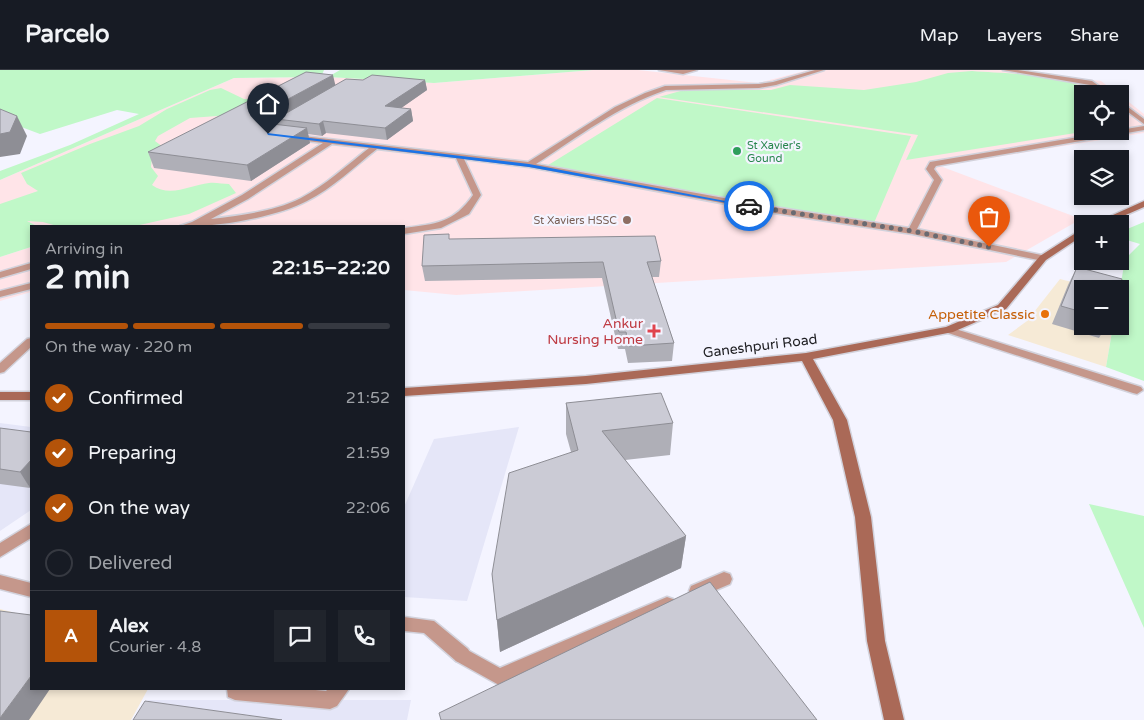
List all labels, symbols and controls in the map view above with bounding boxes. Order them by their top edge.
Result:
text: Parcelo [25,20,110,49]
text: Map [920,24,959,46]
text: Layers [987,24,1042,46]
text: Share [1070,24,1119,46]
pin [247,83,289,134]
map controls [1074,85,1129,335]
button: locate [1074,85,1129,140]
icon: home [254,90,282,118]
place label: St Xavier's Gound [747,139,801,165]
marker: St Xavier's Gound [731,145,743,157]
button: layers [1074,150,1129,205]
courier [724,181,774,231]
icon: car [735,192,763,220]
pin [968,196,1010,247]
icon: bag [975,203,1003,231]
place label: St Xaviers HSSC [533,214,617,227]
marker: St Xaviers HSSC [621,214,633,226]
button: + [1074,215,1129,270]
text: Arriving in [45,239,123,259]
text: 22:15–22:20 [272,257,390,279]
text: 2 min [45,259,130,297]
button: − [1074,280,1129,335]
place label: Appetite Classic [928,306,1035,323]
marker: Appetite Classic [1039,308,1051,320]
place label: Ankur Nursing Home [547,315,644,348]
marker: Ankur Nursing Home [647,324,661,338]
street label: Ganeshpuri Road [702,331,818,361]
text: On the way · 220 m [45,337,192,357]
icon: check [45,384,73,412]
text: Confirmed [88,387,183,409]
text: 21:52 [346,388,390,408]
icon: check [45,439,73,467]
text: Preparing [88,442,177,464]
text: 21:59 [346,443,390,463]
icon: check [45,494,73,522]
text: On the way [88,497,190,519]
text: 22:06 [346,498,390,518]
text: Delivered [88,552,173,574]
button: chat [274,610,326,662]
button: phone [338,610,390,662]
text: Alex [109,615,149,637]
text: A [64,625,78,647]
text: Courier · 4.8 [109,637,201,657]

